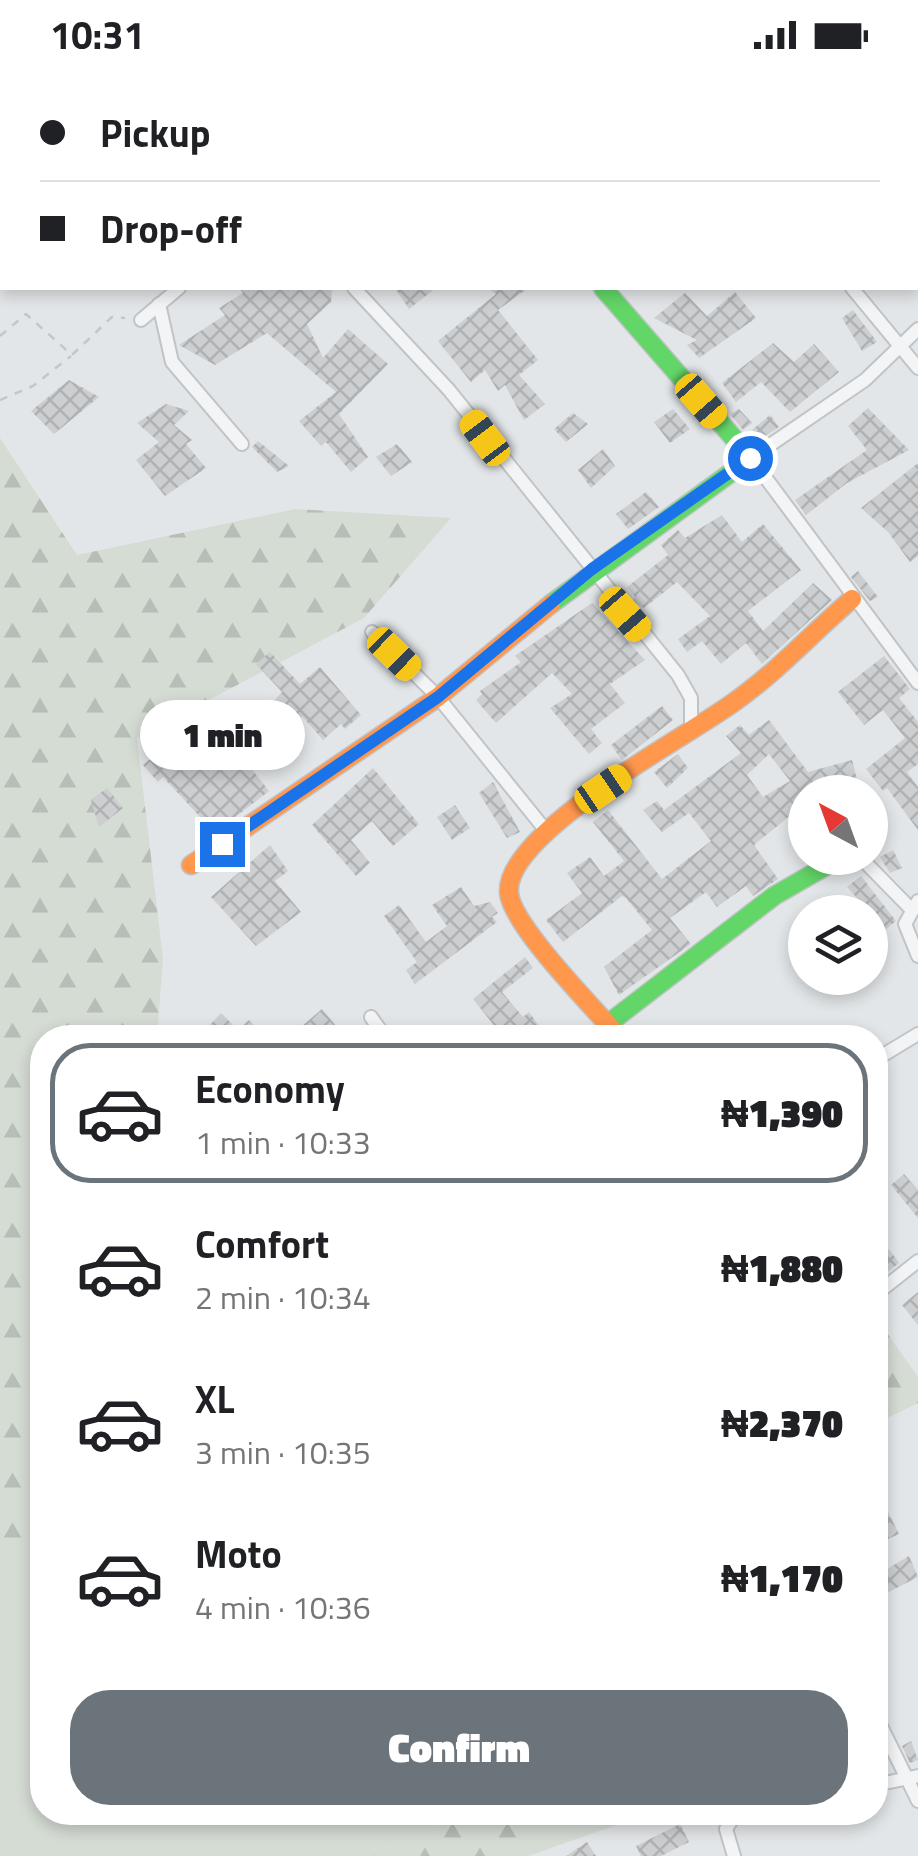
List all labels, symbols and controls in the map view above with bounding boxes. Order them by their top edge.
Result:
text: 10:31 [50,6,145,64]
text: Pickup [100,104,210,162]
text: Drop-off [100,200,242,258]
car [670,369,732,433]
car [455,405,515,471]
route start [728,436,773,481]
car [594,582,656,646]
car [362,622,426,686]
callout: 1 min [140,699,304,769]
text: 1 min [183,711,262,759]
car [570,760,636,818]
north arrow [788,775,888,875]
map controls [788,775,888,995]
route end [200,822,245,867]
button: layers [788,895,888,995]
text: Economy [195,1060,345,1118]
icon: car [75,1068,165,1158]
text: ₦1,390 [721,1084,843,1142]
text: 1 min · 10:33 [195,1118,371,1166]
text: Comfort [195,1215,329,1273]
icon: car [75,1223,165,1313]
text: ₦1,880 [721,1239,843,1297]
text: 2 min · 10:34 [195,1273,371,1321]
text: XL [195,1370,235,1428]
icon: car [75,1378,165,1468]
text: ₦2,370 [721,1394,843,1452]
text: 3 min · 10:35 [195,1428,371,1476]
text: Moto [195,1525,282,1583]
icon: car [75,1533,165,1623]
text: ₦1,170 [721,1549,843,1607]
text: 4 min · 10:36 [195,1583,371,1631]
button: Confirm [70,1690,848,1805]

